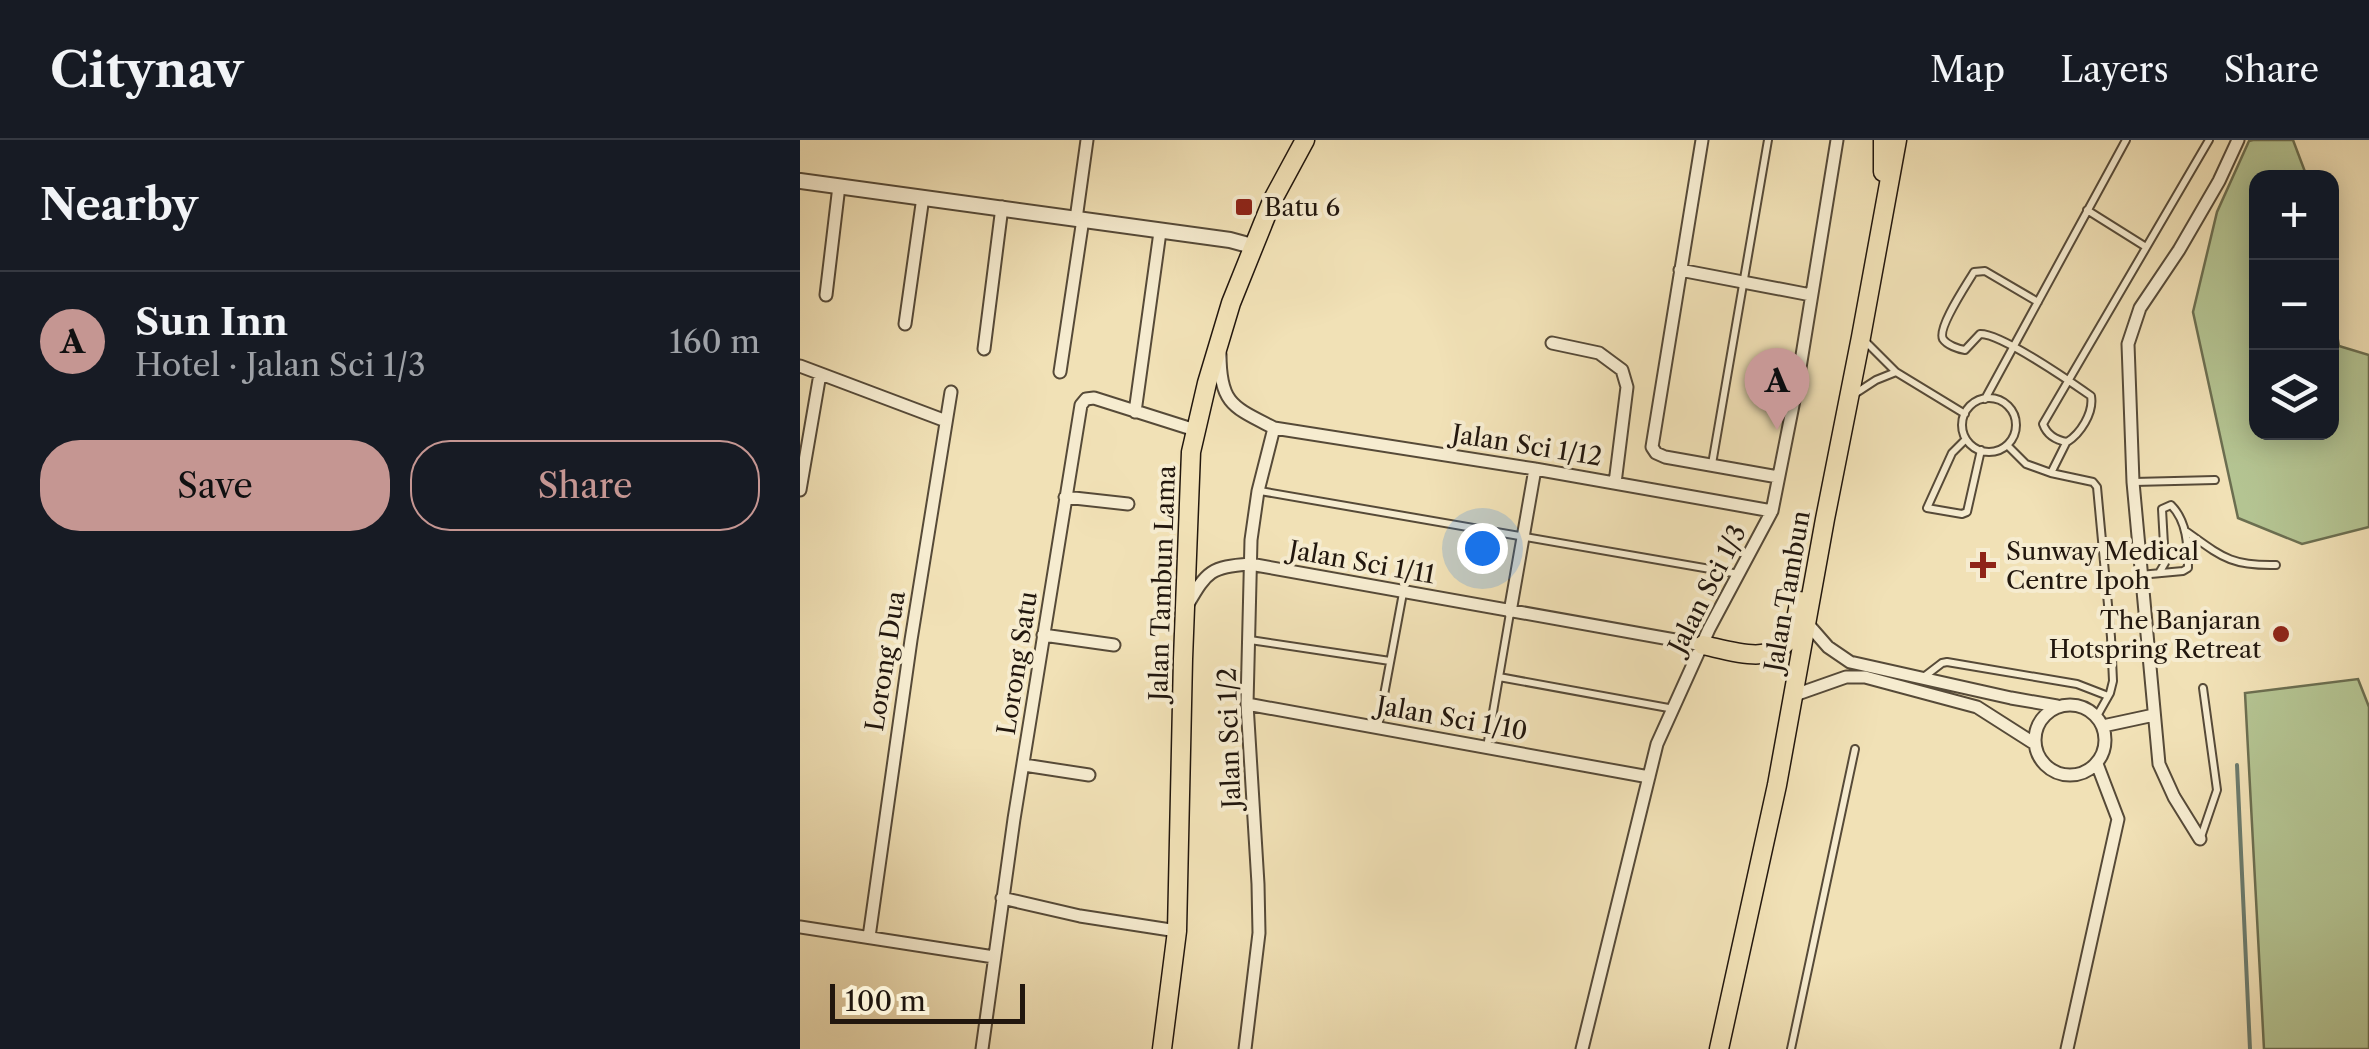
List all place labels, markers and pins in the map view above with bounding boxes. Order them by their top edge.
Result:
place label: Batu 6 [1264,192,1340,223]
marker: Batu 6 [1233,196,1255,218]
pin: A [1744,348,1810,430]
place label: Sunway Medical Centre Ipoh [2006,536,2199,596]
marker: Sunway Medical Centre Ipoh [1970,552,1996,578]
place label: The Banjaran Hotspring Retreat [2049,605,2261,665]
marker: The Banjaran Hotspring Retreat [2270,623,2292,645]

